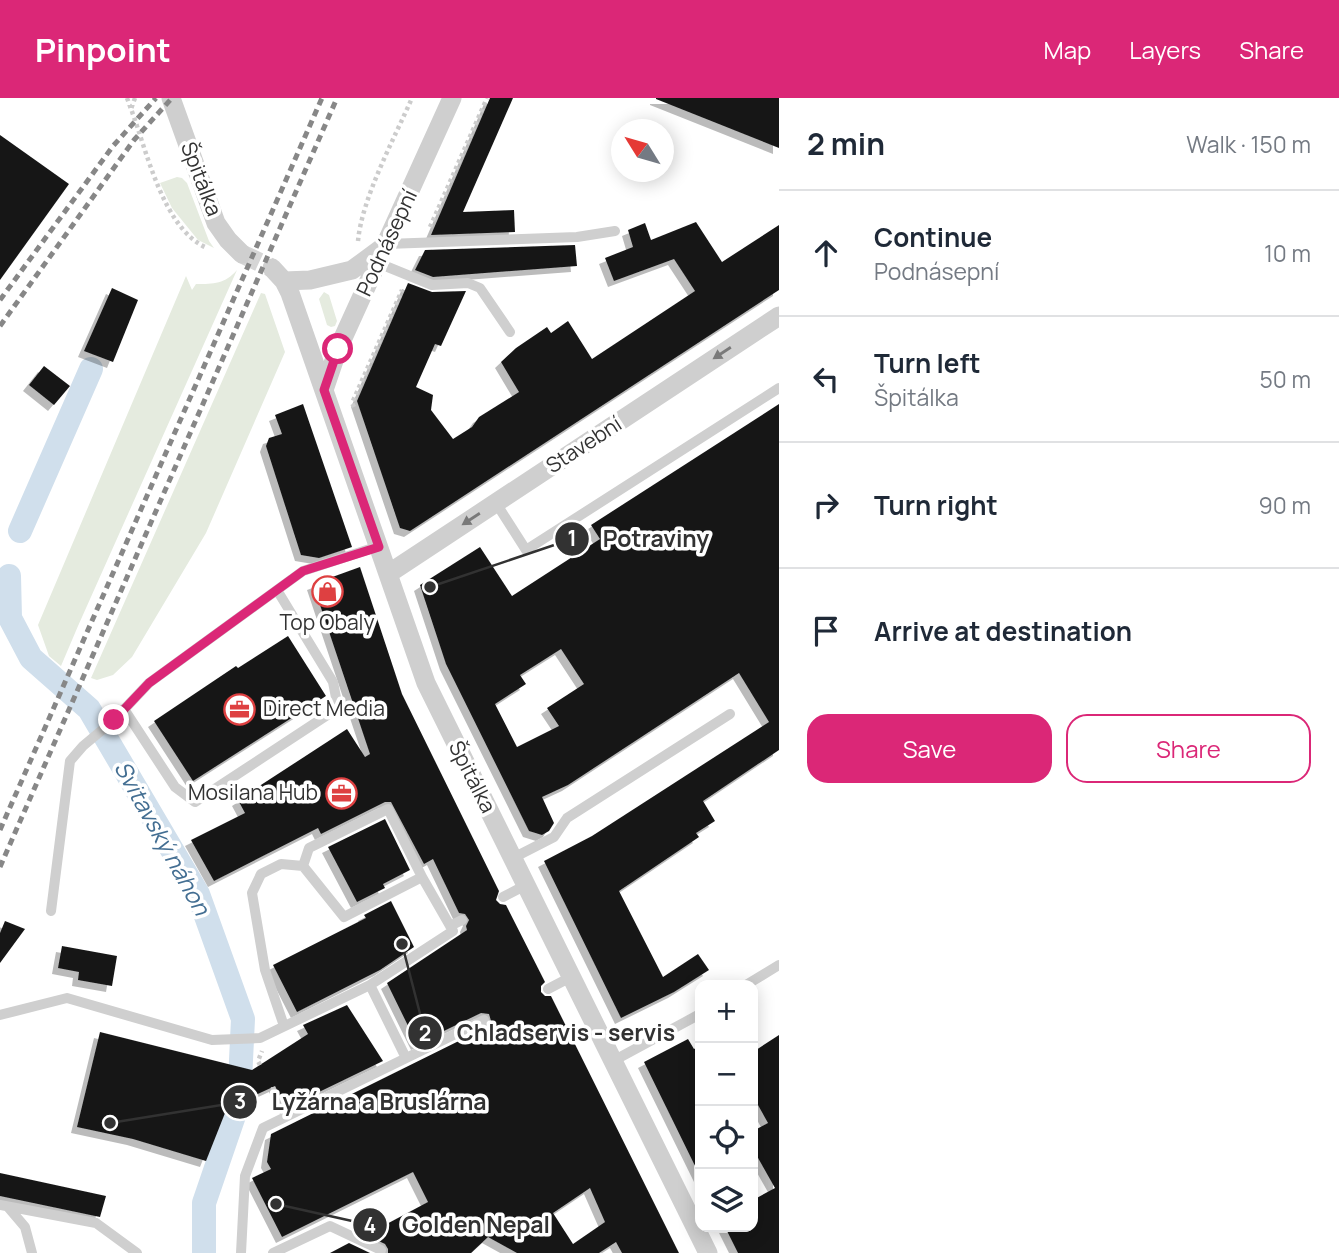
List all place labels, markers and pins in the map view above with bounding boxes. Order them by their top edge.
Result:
callout: Potraviny [554,517,724,561]
shop icon: Top Obaly [310,574,344,608]
place label: Top Obaly [279,608,375,636]
office icon: Direct Media [223,692,257,726]
place label: Direct Media [263,694,385,722]
office icon: Mosilana Hub [324,776,358,810]
place label: Mosilana Hub [188,778,318,806]
callout: Chladservis - servis [408,1011,689,1055]
callout: Lyžárna a Bruslárna [222,1080,500,1124]
callout: Golden Nepal [353,1203,564,1247]

